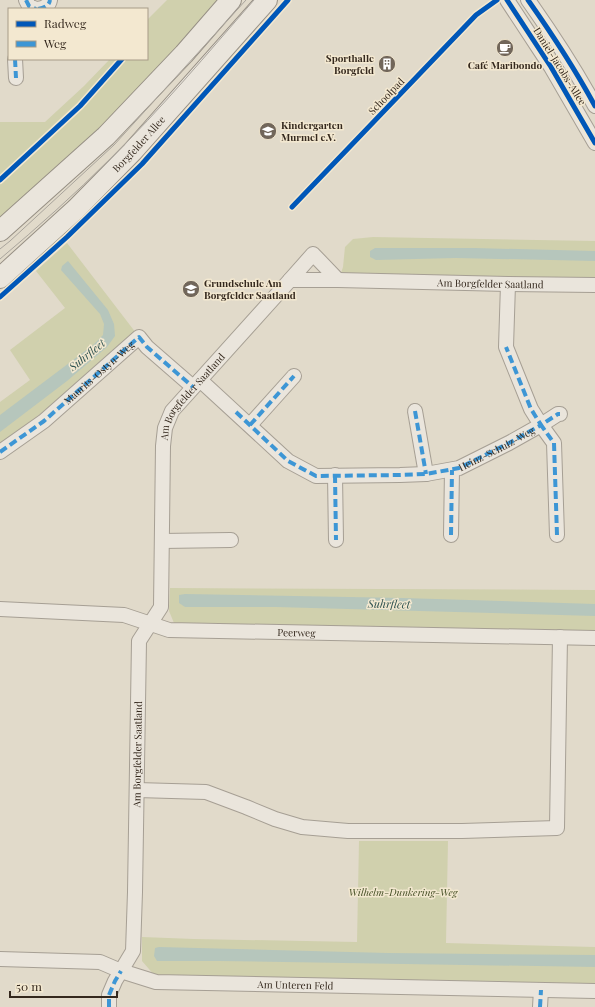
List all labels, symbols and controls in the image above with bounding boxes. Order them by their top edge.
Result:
legend [8,8,148,60]
text: Radweg [44,15,87,31]
street label: Daniel-Jacobs-Allee [530,24,590,108]
text: Weg [43,35,67,51]
cafe icon: Café Maribondo [495,38,515,58]
place label: Sporthalle Borgfeld [326,51,374,77]
building icon: Sporthalle Borgfeld [377,54,397,74]
place label: Café Maribondo [468,58,543,72]
street label: Schoolpad [365,74,407,118]
street label: Borgfelder Allee [109,113,168,175]
place label: Kindergarten Murmel e.V. [281,118,344,144]
school or university icon: Kindergarten Murmel e.V. [258,121,278,141]
street label: Am Borgfelder Saatland [436,275,544,291]
place label: Grundschule Am Borgfelder Saatland [204,276,296,302]
school or university icon: Grundschule Am Borgfelder Saatland [181,279,201,299]
water label: Suhrfleet [65,335,109,374]
street label: Maurits-Ostyn-Weg [60,337,138,408]
street label: Am Borgfelder Saatland [157,350,228,442]
street label: Heinz-Schulz-Weg [456,423,538,474]
water label: Suhrfleet [367,596,412,611]
street label: Peerweg [277,625,316,640]
street label: Am Borgfelder Saatland [129,701,145,809]
park label: Wilhelm-Dunkering-Weg [349,885,459,899]
scale bar [10,973,117,999]
street label: Am Unteren Feld [256,977,334,993]
text: 50 m [16,978,42,994]

